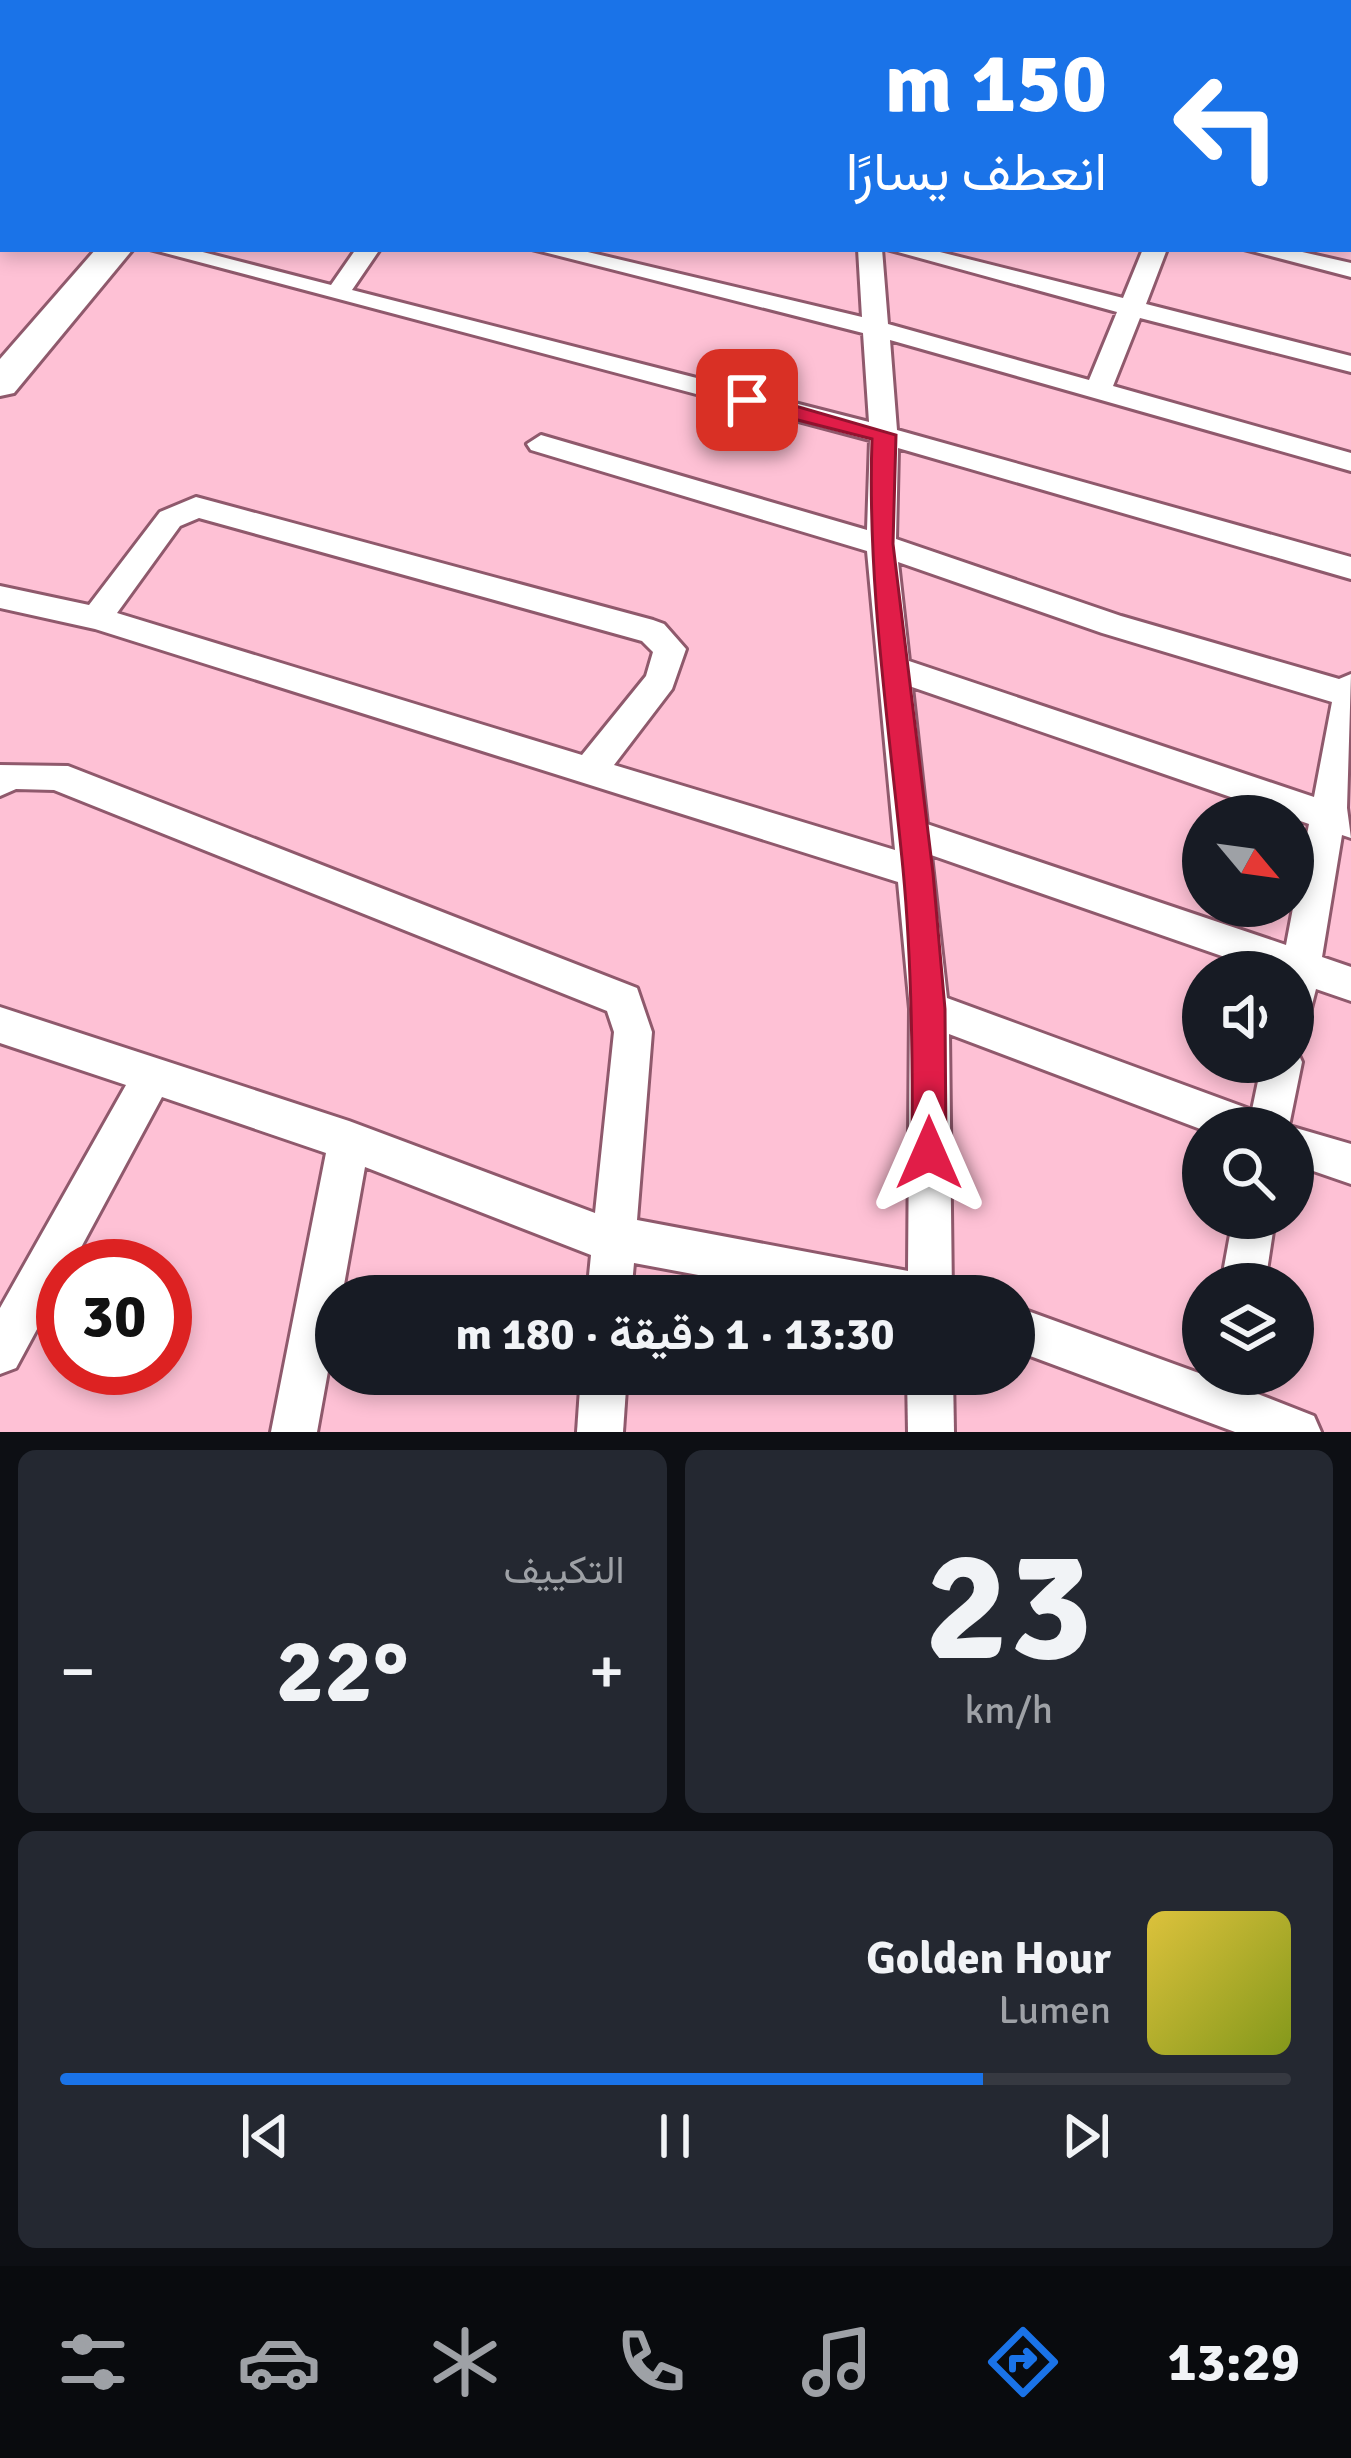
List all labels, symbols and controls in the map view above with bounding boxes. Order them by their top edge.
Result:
text: 150 m [885,32,1107,136]
icon: left [1149,48,1305,204]
text: انعطف يسارًا [846,139,1107,206]
pin [696,349,798,451]
icon: arrive [714,367,780,433]
north arrow [1182,795,1314,927]
map controls [1182,795,1314,1395]
button: sound [1182,951,1314,1083]
position arrow [866,1090,992,1216]
button: search [1182,1107,1314,1239]
speed limit sign: 30 [36,1239,192,1395]
button: layers [1182,1263,1314,1395]
text: 13:30 · 1 دقيقة · 180 m [455,1307,895,1362]
text: 23 [925,1511,1093,1704]
text: التكييف [504,1546,625,1594]
text: 22° [276,1616,409,1727]
text: − [60,1631,96,1712]
text: + [589,1631,624,1712]
text: km/h [965,1686,1053,1734]
text: Golden Hour [866,1931,1111,1986]
text: Lumen [998,1986,1111,2034]
icon: previous [232,2103,298,2169]
icon: pause [642,2103,708,2169]
icon: next [1053,2103,1119,2169]
icon: filters [51,2320,135,2404]
icon: car [237,2320,321,2404]
icon: climate [423,2320,507,2404]
icon: phone [609,2320,693,2404]
icon: music [795,2320,879,2404]
icon: directions [981,2320,1065,2404]
text: 13:29 [1167,2329,1300,2396]

